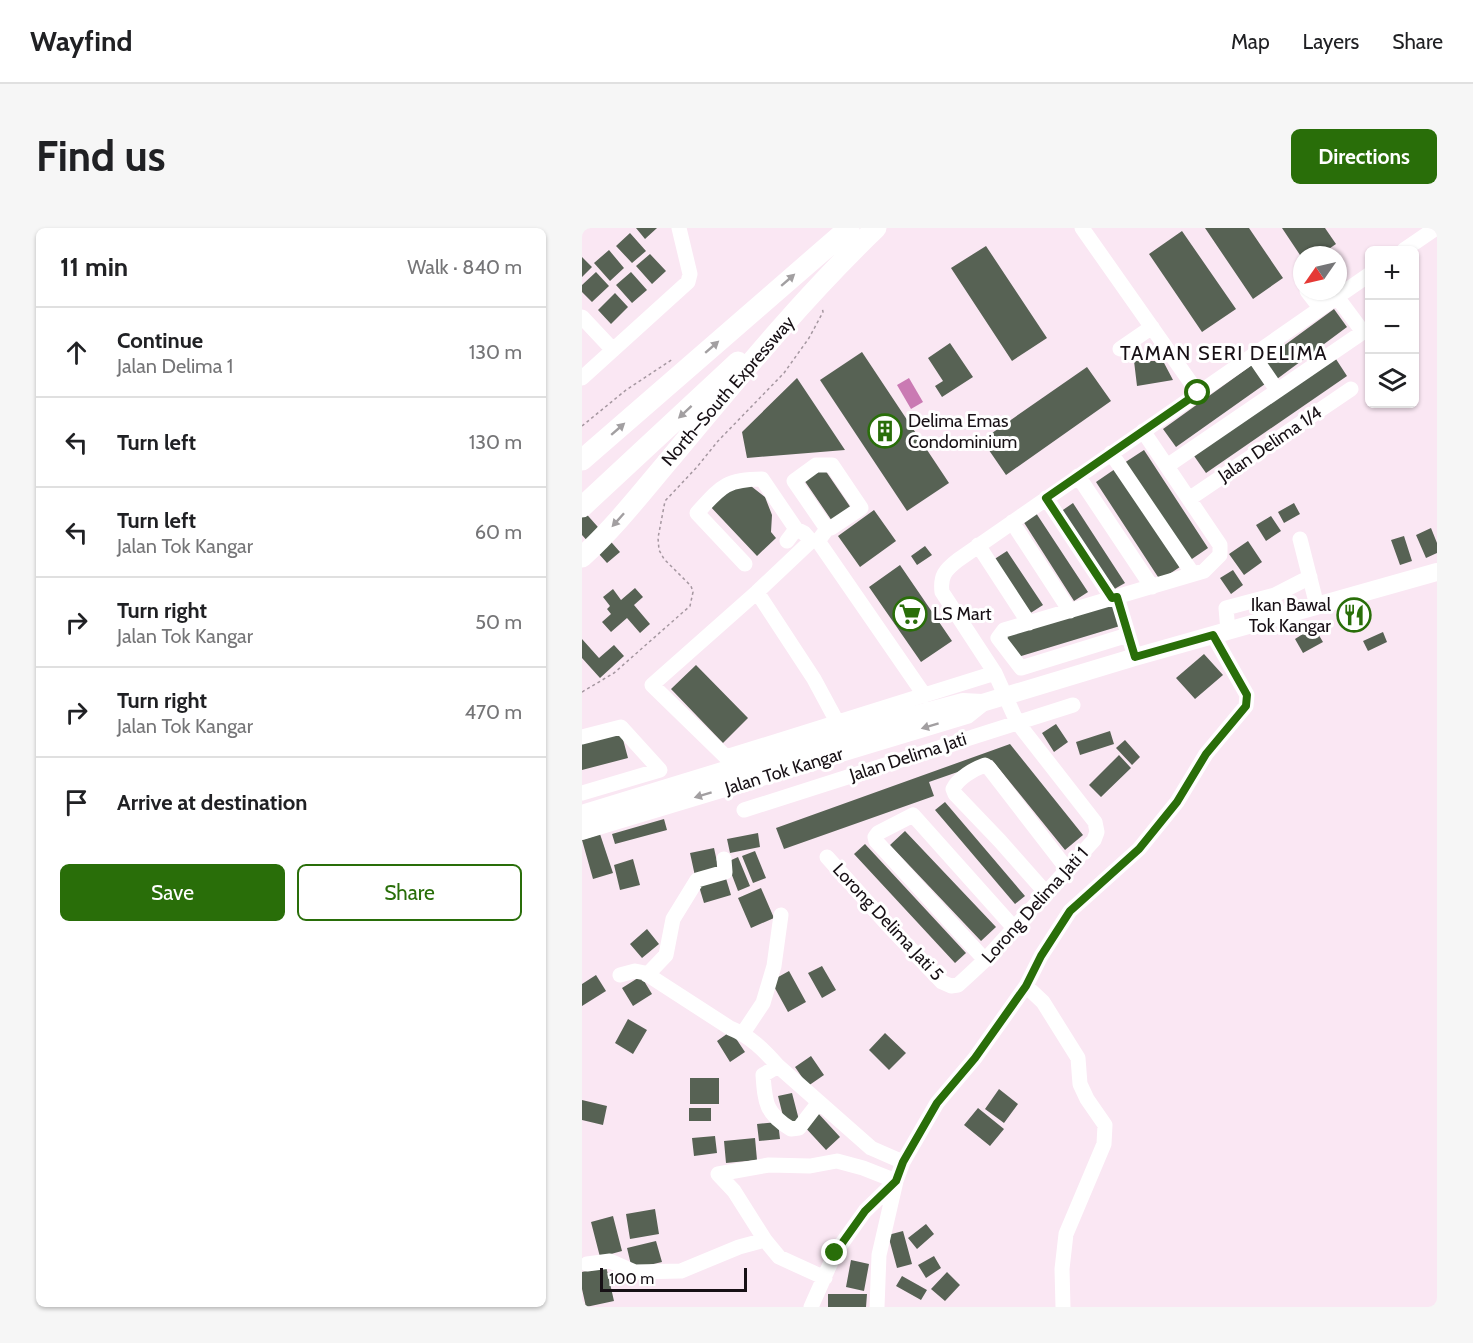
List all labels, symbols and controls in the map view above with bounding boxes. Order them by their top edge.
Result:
text: Wayfind [30,24,132,58]
text: Map [1231,29,1270,54]
text: Layers [1303,29,1359,54]
text: Share [1392,29,1443,54]
button: Directions [1291,129,1437,184]
text: Find us [36,130,165,182]
north arrow [1293,246,1347,300]
map controls [1365,246,1419,408]
button: + [1365,246,1419,300]
text: 11 min [60,251,128,283]
text: Walk · 840 m [407,255,522,279]
one-way arrow [781,273,796,287]
button: − [1365,300,1419,354]
street label: North–South Expressway [657,311,799,471]
text: Continue [117,327,203,354]
icon: ahead [60,336,93,369]
text: 130 m [469,340,522,364]
one-way arrow [704,340,720,353]
district label: TAMAN SERI DELIMA [1120,341,1328,365]
text: Jalan Delima 1 [117,354,233,378]
button: layers [1365,354,1419,408]
route start [1184,379,1210,405]
street label: Jalan Delima 1/4 [1213,401,1326,487]
one-way arrow [677,405,692,419]
place label: Delima Emas Condominium [908,410,1017,453]
building icon: Delima Emas Condominium [867,413,903,449]
one-way arrow [610,422,625,436]
icon: left [60,426,93,459]
text: Turn left [117,429,196,456]
text: 130 m [469,430,522,454]
text: Turn left [117,507,196,534]
one-way arrow [611,513,625,528]
icon: left [60,516,93,549]
text: 60 m [475,520,522,544]
text: Jalan Tok Kangar [117,534,253,558]
place label: Ikan Bawal Tok Kangar [1249,594,1332,637]
supermarket icon: LS Mart [892,596,928,632]
text: Turn right [117,597,207,624]
restaurant icon: Ikan Bawal Tok Kangar [1336,597,1372,633]
place label: LS Mart [933,603,991,625]
icon: right [60,606,93,639]
text: 50 m [475,610,522,634]
text: Jalan Tok Kangar [117,624,253,648]
text: Turn right [117,687,207,714]
icon: right [60,696,93,729]
text: 470 m [465,700,522,724]
text: Jalan Tok Kangar [117,714,253,738]
one-way arrow [921,722,939,731]
street label: Jalan Delima Jati [846,728,969,787]
street label: Jalan Tok Kangar [721,742,846,800]
icon: arrive [60,786,93,819]
text: Arrive at destination [117,789,307,816]
one-way arrow [694,791,712,800]
street label: Lorong Delima Jati 1 [977,842,1093,968]
street label: Lorong Delima Jati 5 [828,859,948,985]
button: Save [60,864,285,921]
button: Share [297,864,522,921]
route end [821,1239,847,1265]
scale bar [600,1265,747,1292]
text: 100 m [609,1269,654,1288]

